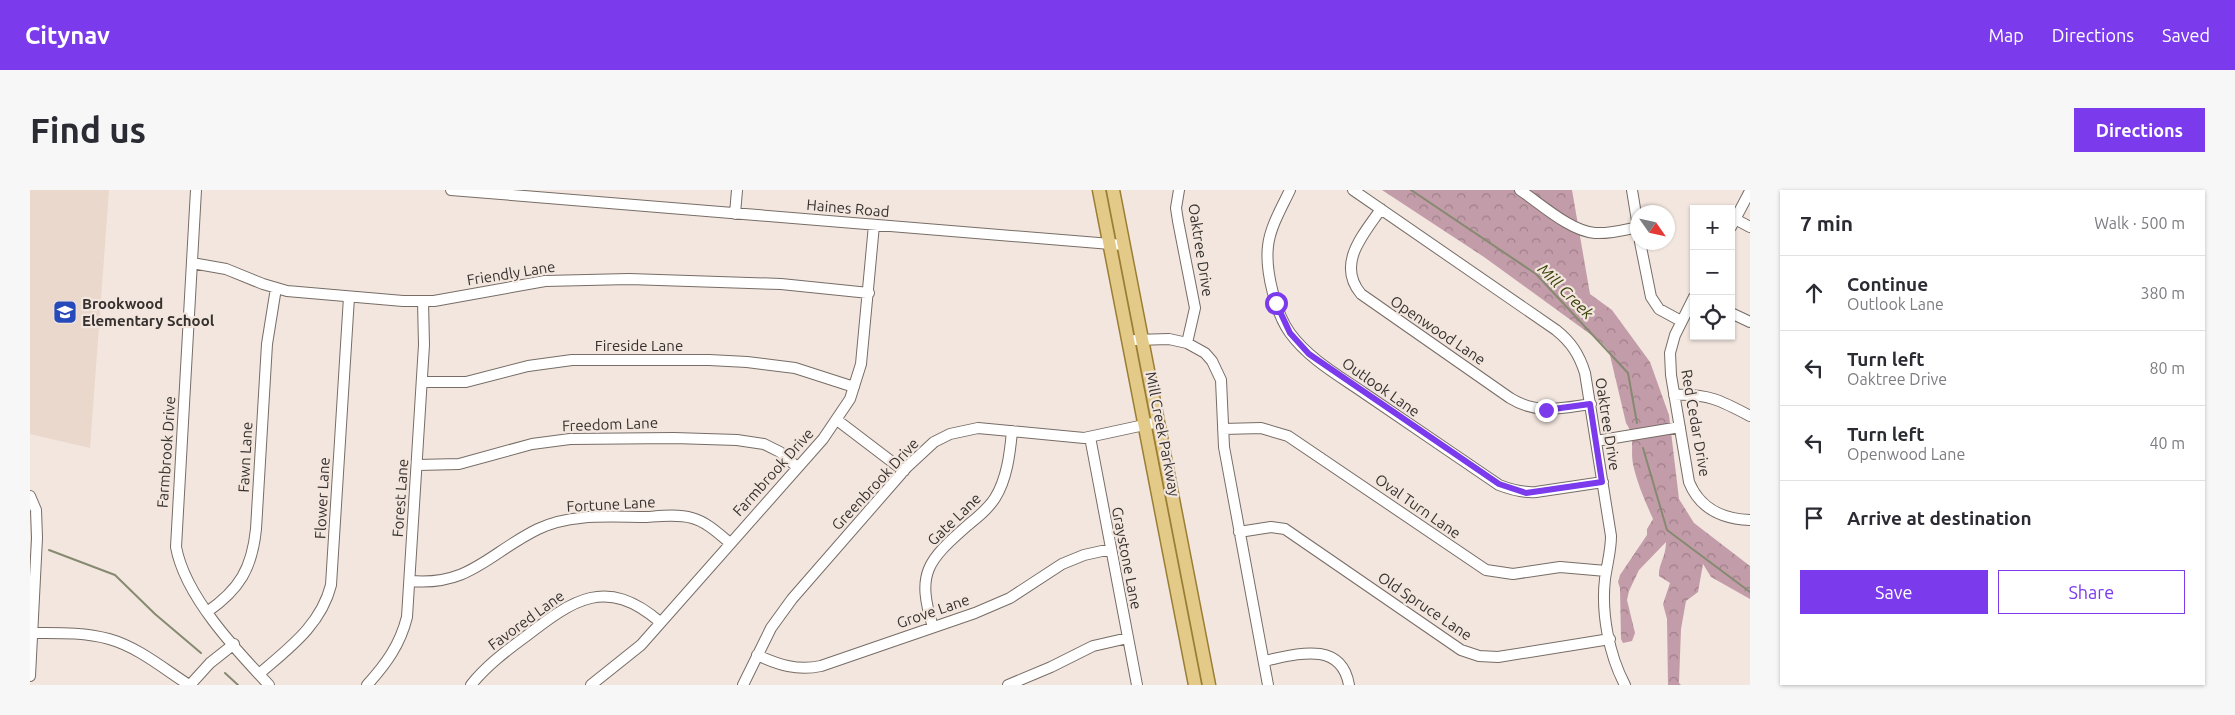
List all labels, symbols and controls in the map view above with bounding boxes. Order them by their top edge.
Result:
text: Citynav [25,22,110,49]
text: Map [1988,25,2024,45]
text: Directions [2052,25,2134,45]
text: Saved [2162,25,2210,45]
button: Directions [2074,108,2205,152]
text: Find us [30,110,146,150]
street label: Haines Road [806,196,890,220]
street label: Oaktree Drive [1185,202,1217,298]
north arrow [1630,205,1675,250]
map controls [1690,205,1735,340]
button: + [1690,205,1735,250]
text: 7 min [1800,211,1853,235]
text: Walk · 500 m [2094,214,2185,232]
button: − [1690,250,1735,295]
street label: Friendly Lane [466,258,556,288]
water label: Mill Creek [1535,260,1598,323]
text: Continue [1847,273,1928,295]
icon: ahead [1800,279,1828,307]
text: 380 m [2140,284,2185,302]
route start [1265,292,1288,315]
street label: Openwood Lane [1387,292,1489,368]
place label: Brookwood Elementary School [82,295,215,329]
button: locate [1690,295,1735,340]
text: Outlook Lane [1847,295,1944,313]
school or university icon: Brookwood Elementary School [52,299,78,325]
street label: Fireside Lane [595,337,683,354]
text: Turn left [1847,348,1925,370]
street label: Outlook Lane [1339,354,1423,420]
icon: left [1800,354,1828,382]
text: 80 m [2149,359,2185,377]
street label: Red Cedar Drive [1678,368,1714,478]
street label: Mill Creek Parkway [1143,370,1183,498]
text: Oaktree Drive [1847,370,1947,388]
street label: Oaktree Drive [1592,376,1624,472]
street label: Farmbrook Drive [154,395,178,509]
route end [1535,399,1558,422]
street label: Freedom Lane [562,414,658,434]
street label: Fawn Lane [235,421,255,493]
text: Turn left [1847,423,1925,445]
street label: Farmbrook Drive [729,425,817,519]
icon: left [1800,429,1828,457]
text: 40 m [2149,434,2185,452]
street label: Greenbrook Drive [828,435,922,533]
text: Openwood Lane [1847,445,1965,463]
street label: Flower Lane [311,457,333,539]
street label: Forest Lane [389,458,411,538]
street label: Oval Turn Lane [1372,470,1464,542]
street label: Gate Lane [924,489,984,549]
street label: Fortune Lane [566,493,656,515]
icon: arrive [1800,504,1828,532]
street label: Graystone Lane [1109,505,1145,611]
text: Arrive at destination [1847,507,2032,529]
street label: Old Spruce Lane [1375,568,1475,644]
button: Save [1800,570,1988,614]
button: Share [1998,570,2185,614]
street label: Favored Lane [485,587,567,653]
street label: Grove Lane [895,591,971,631]

